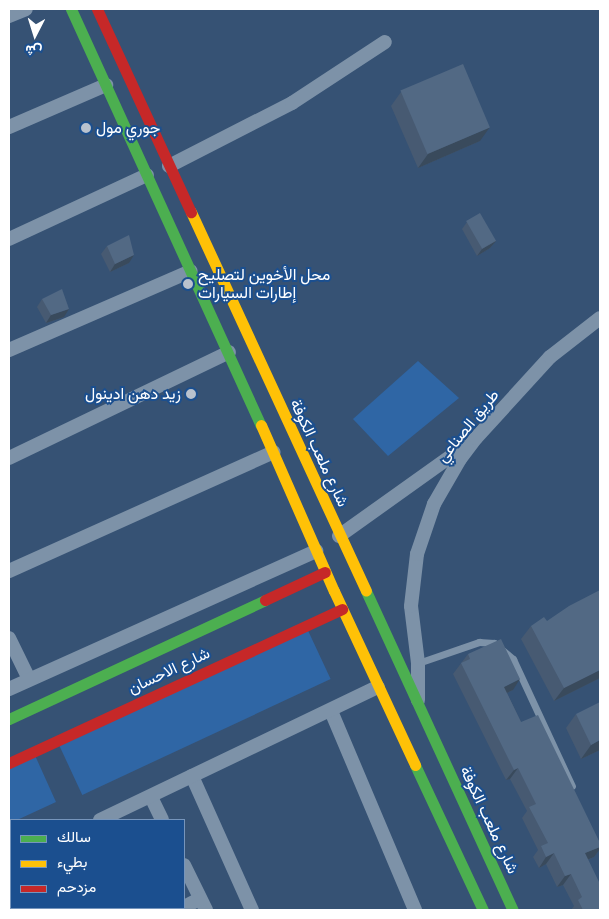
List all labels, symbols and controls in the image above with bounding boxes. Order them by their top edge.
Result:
north arrow [10,10,60,60]
text: ش [25,41,43,60]
place label: جوري مول [96,118,160,138]
marker: جوري مول [80,122,92,134]
place label: محل الأخوين لتصليح إطارات السيارات [198,265,330,303]
marker: محل الأخوين لتصليح إطارات السيارات [182,278,194,290]
place label: زيد دهن ادينول [85,384,181,404]
street label: طريق الصناعي [433,386,503,466]
marker: زيد دهن ادينول [185,388,197,400]
street label: شارع ملعب الكوفة [286,396,352,510]
street label: شارع الاحسان [125,644,213,698]
street label: شارع ملعب الكوفة [456,763,522,877]
legend [10,819,185,909]
text: سالك [57,828,91,846]
text: بطيء [57,853,87,871]
text: مزدحم [57,878,96,896]

